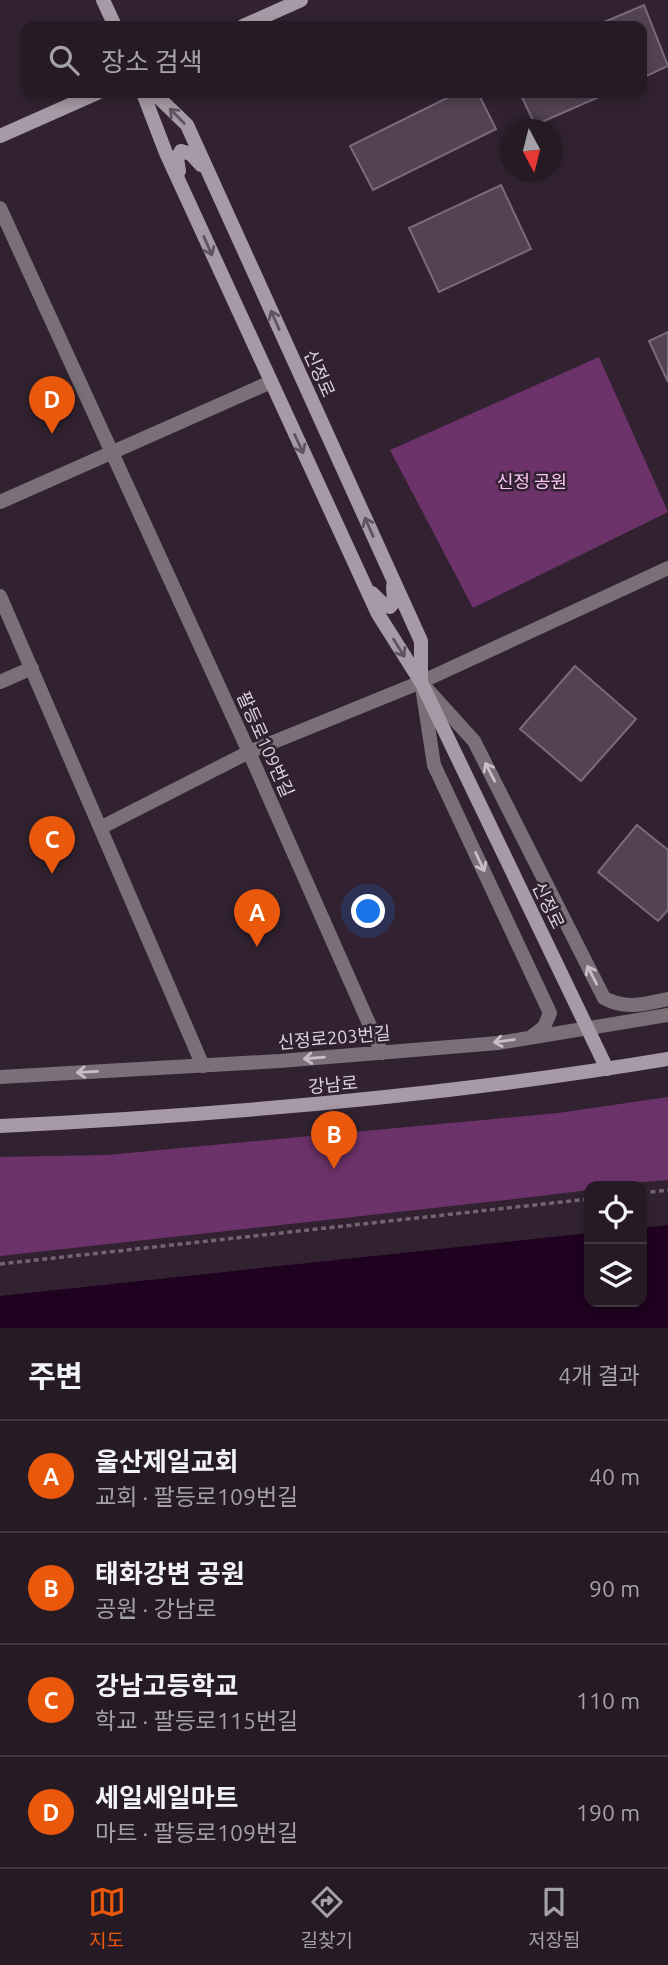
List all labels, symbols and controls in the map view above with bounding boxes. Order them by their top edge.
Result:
search box [21,21,647,98]
icon: search [45,41,83,79]
text: 장소 검색 [101,47,203,76]
one-way arrow [169,107,186,124]
north arrow [500,119,563,182]
one-way arrow [202,235,215,256]
one-way arrow [268,310,281,331]
street label: 신정로 [301,346,339,400]
pin: D [29,376,75,434]
one-way arrow [293,433,306,454]
park label: 신정 공원 [497,471,567,491]
one-way arrow [362,517,376,538]
one-way arrow [392,638,407,657]
street label: 팔등로109번길 [234,688,298,800]
one-way arrow [482,762,496,782]
pin: C [29,816,75,874]
one-way arrow [473,851,487,872]
street label: 신정로 [529,878,569,932]
pin: A [234,889,280,947]
your location [351,894,385,928]
one-way arrow [585,965,599,986]
street label: 신정로203번길 [277,1022,391,1052]
one-way arrow [493,1035,516,1048]
one-way arrow [303,1052,325,1065]
one-way arrow [76,1066,98,1079]
street label: 강남로 [307,1072,359,1096]
pin: B [311,1111,357,1169]
map controls [584,1181,647,1307]
button: locate [584,1181,647,1244]
button: layers [584,1244,647,1307]
text: 주변 [28,1359,83,1393]
text: 4개 결과 [558,1363,640,1388]
text: 울산제일교회 [95,1447,239,1476]
text: A [43,1464,59,1489]
text: 40 m [589,1464,640,1489]
text: 교회 · 팔등로109번길 [95,1484,298,1509]
text: 태화강변 공원 [95,1559,245,1588]
text: B [43,1576,59,1601]
text: 90 m [589,1576,640,1601]
text: 공원 · 강남로 [95,1596,217,1621]
text: 강남고등학교 [95,1671,239,1700]
text: C [44,1688,58,1713]
text: 110 m [576,1688,640,1713]
text: 학교 · 팔등로115번길 [95,1708,298,1733]
text: 세일세일마트 [95,1783,239,1812]
text: D [43,1800,59,1825]
text: 190 m [576,1800,640,1825]
text: 마트 · 팔등로109번길 [95,1820,298,1845]
tab: 지도 [88,1883,126,1952]
tab: 길찾기 [301,1883,353,1952]
tab: 저장됨 [528,1883,580,1952]

